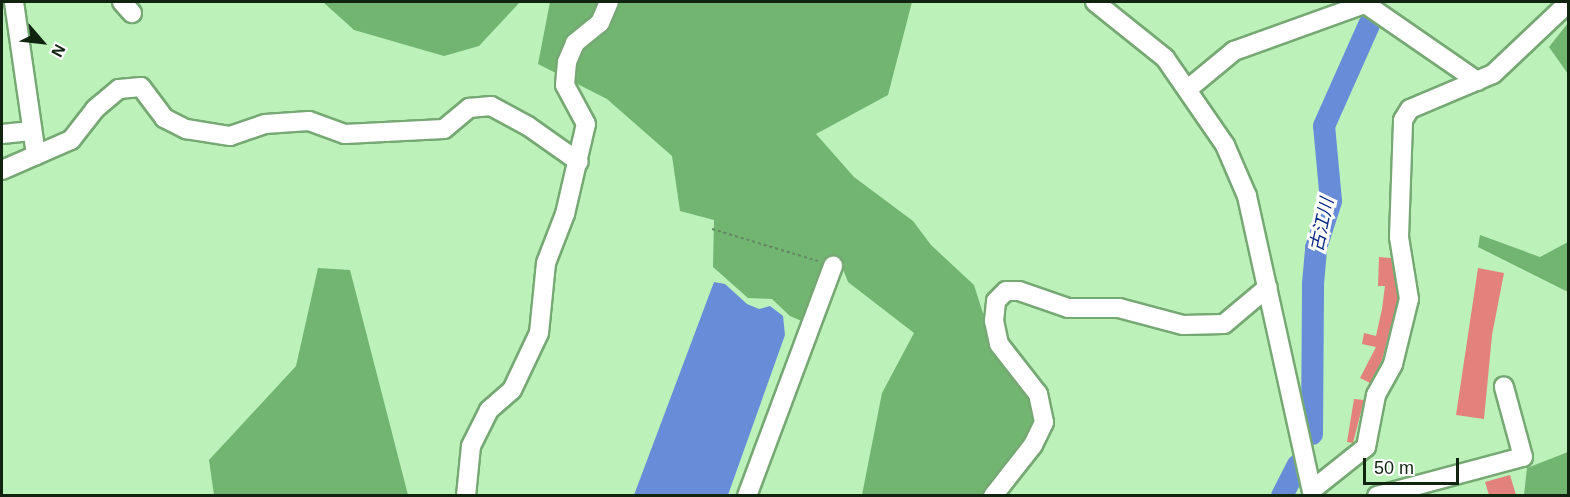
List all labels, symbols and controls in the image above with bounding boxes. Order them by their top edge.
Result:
north arrow [12,12,72,72]
text: N [48,42,69,60]
water label: 古江川 [1306,196,1338,254]
scale bar [1366,446,1462,484]
text: 50 m [1374,458,1414,478]

